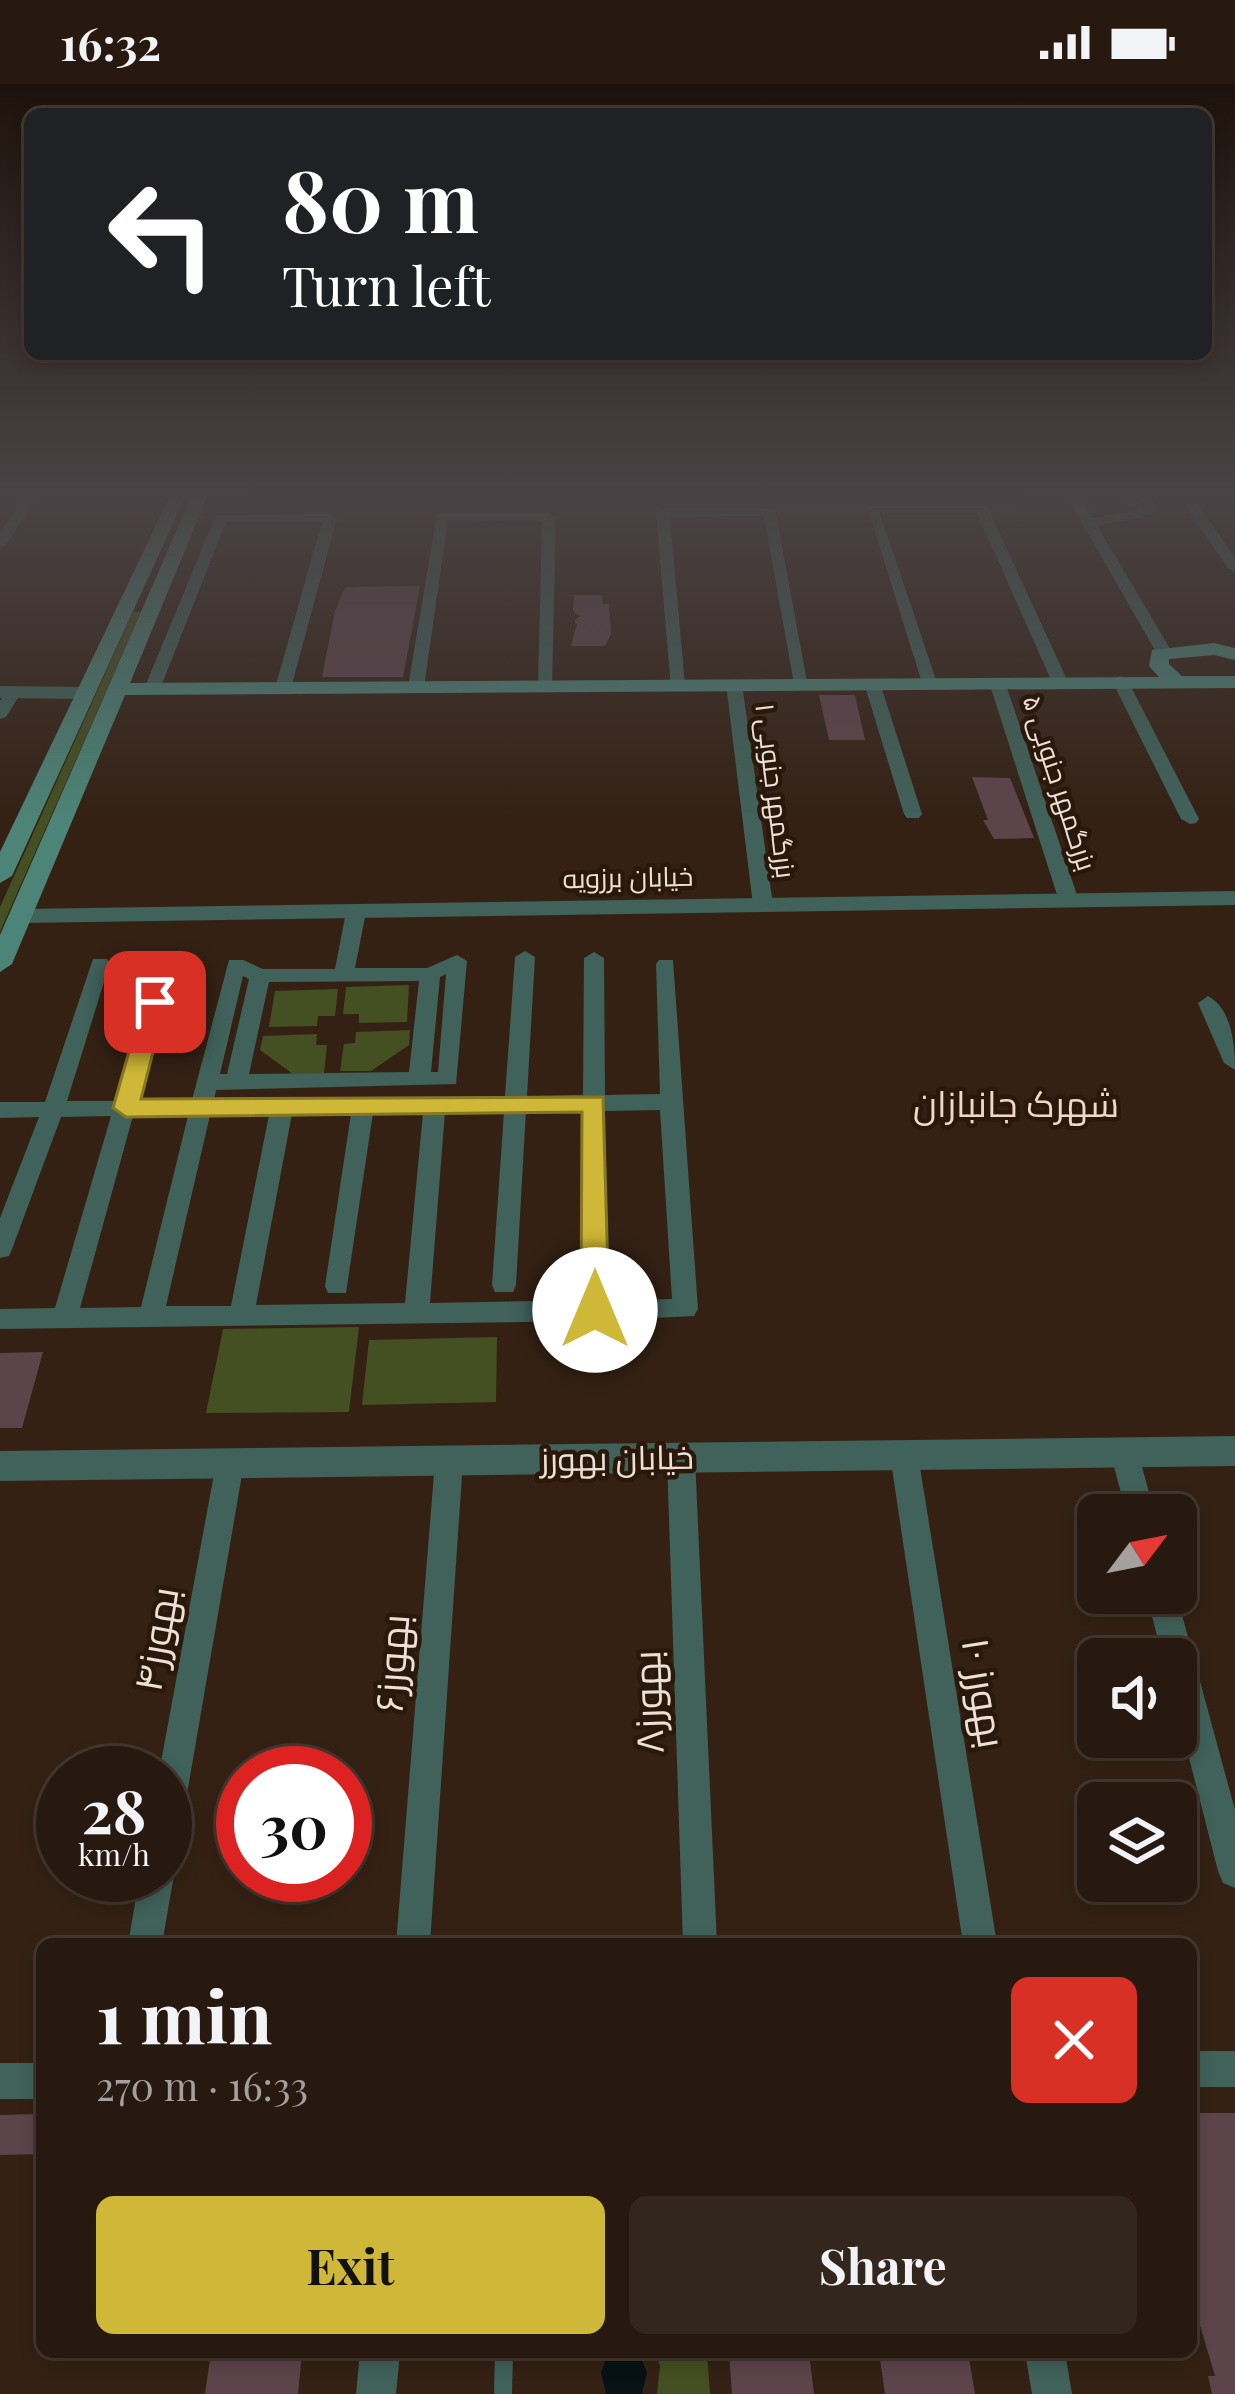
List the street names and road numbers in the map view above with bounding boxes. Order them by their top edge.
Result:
street label: بزرگمهر جنوبی ۵ [1016,690,1106,875]
street label: بزرگمهر جنوبی ۱ [748,701,806,880]
street label: خیابان برزویه [562,857,694,895]
street label: خیابان بهورز [538,1433,694,1479]
street label: بهورز۴ [119,1582,189,1695]
street label: بهورز۶ [361,1612,419,1713]
street label: بهورز ۱۰ [952,1634,1020,1751]
street label: بهورز۸ [618,1649,674,1755]

